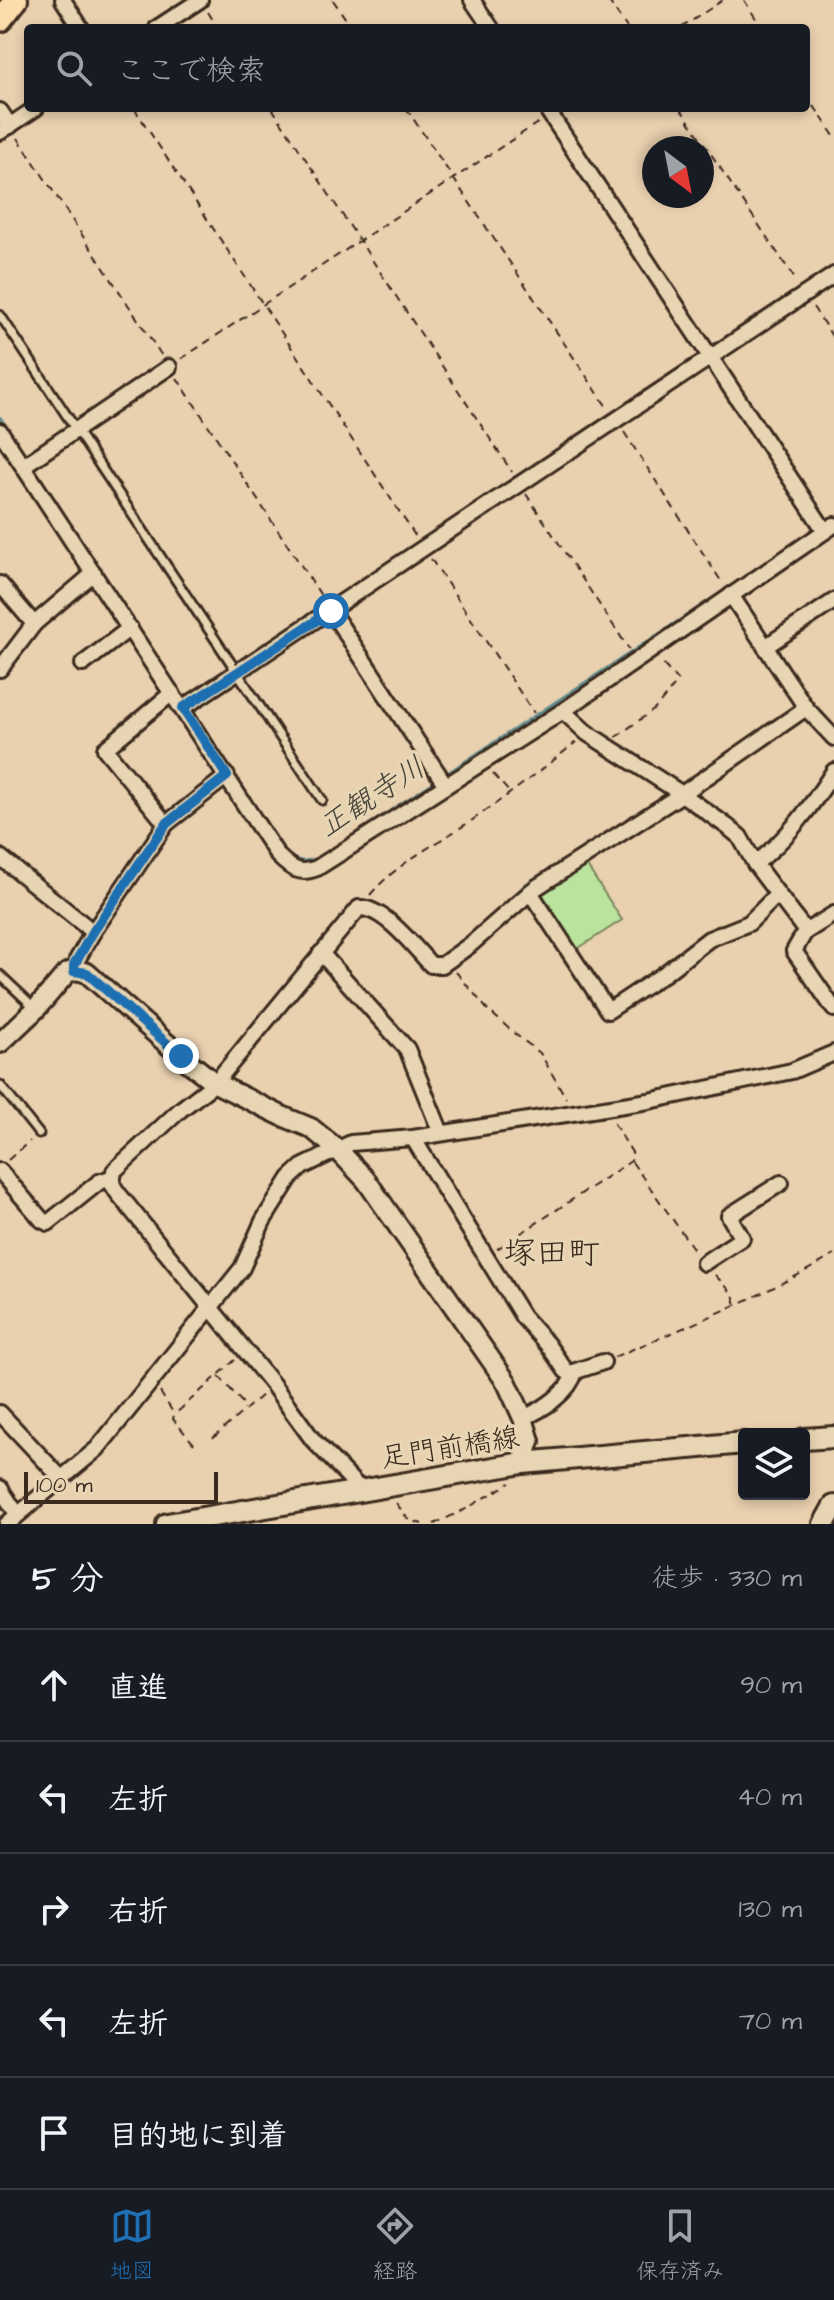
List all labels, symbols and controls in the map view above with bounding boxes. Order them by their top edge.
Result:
search box [24,24,810,112]
icon: search [52,46,96,90]
text: ここで検索 [116,50,266,92]
north arrow [642,136,714,208]
route start [313,593,349,629]
water label: 正観寺川 [310,747,434,847]
route end [163,1038,199,1074]
district label: 塚田町 [504,1231,600,1276]
street label: 足門前橋線 [378,1418,522,1478]
map controls [738,1428,810,1500]
button: layers [738,1428,810,1500]
scale bar [24,1468,218,1504]
text: 100 m [36,1470,93,1501]
text: 5 分 [32,1555,104,1603]
text: 徒歩 · 330 m [652,1560,802,1596]
icon: ahead [32,1663,76,1707]
text: 直進 [108,1667,168,1709]
text: 90 m [740,1667,802,1703]
icon: left [32,1775,76,1819]
text: 左折 [108,1779,168,1821]
text: 40 m [737,1779,802,1815]
icon: right [32,1887,76,1931]
text: 右折 [108,1891,168,1933]
text: 130 m [738,1891,802,1927]
icon: left [32,1999,76,2043]
text: 左折 [108,2003,168,2045]
text: 70 m [739,2003,802,2039]
icon: arrive [32,2111,76,2155]
text: 目的地に到着 [108,2115,288,2157]
tab: 地図 [110,2204,154,2287]
tab: 経路 [373,2204,417,2287]
tab: 保存済み [636,2204,724,2287]

